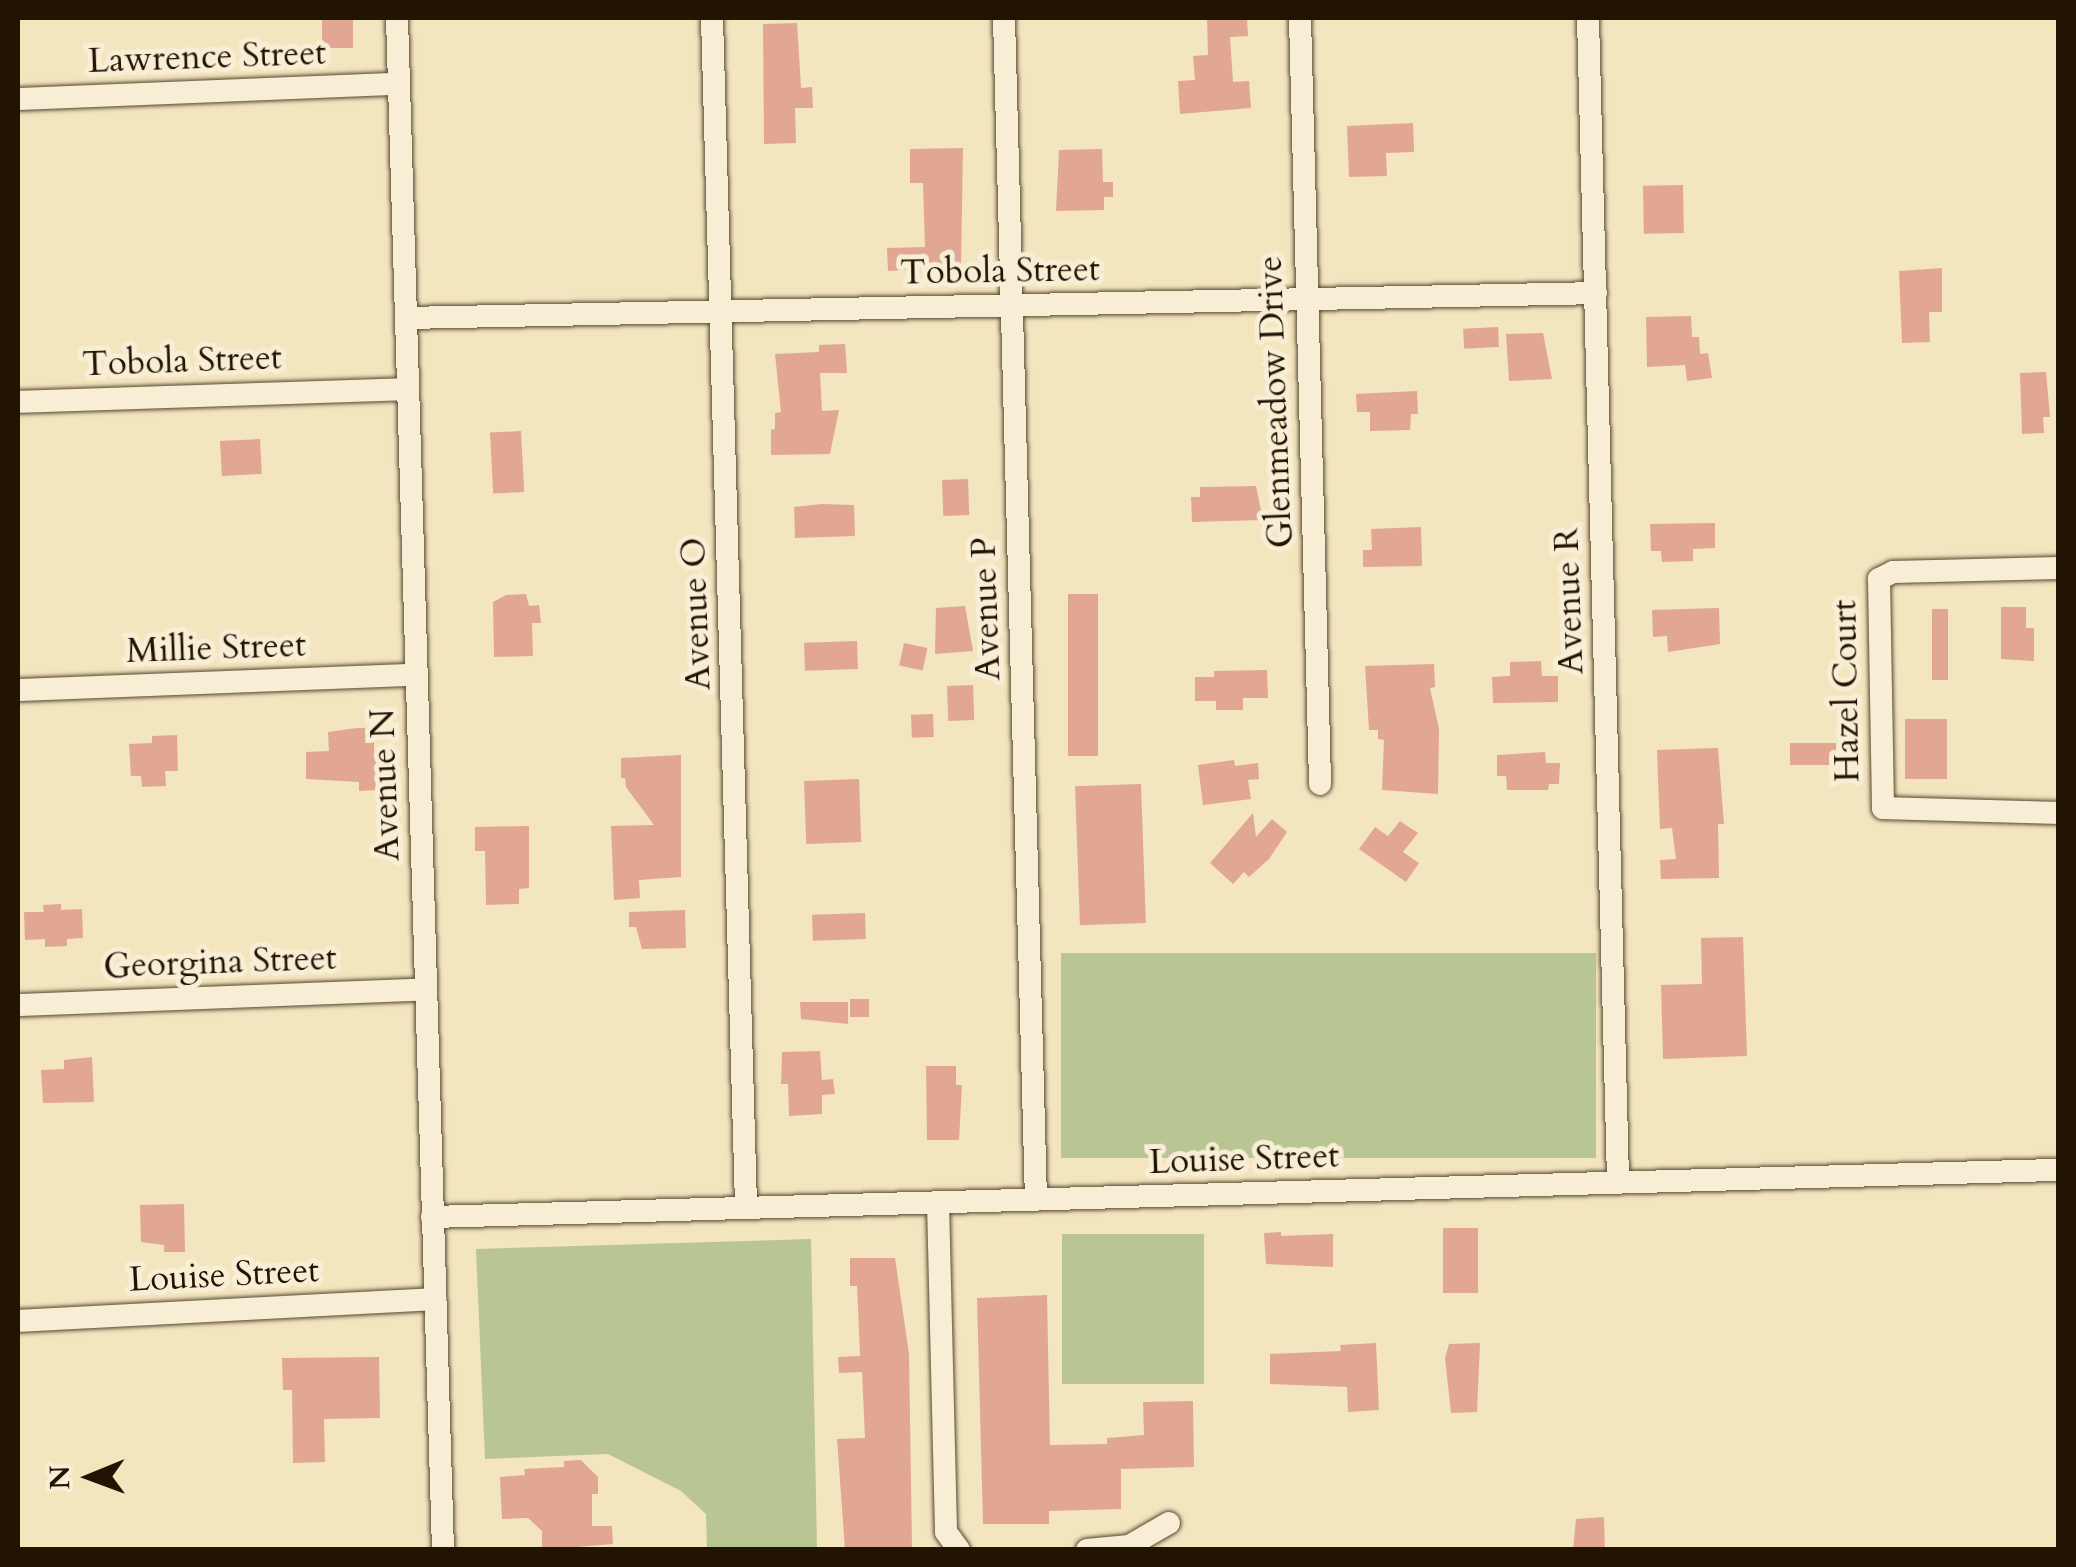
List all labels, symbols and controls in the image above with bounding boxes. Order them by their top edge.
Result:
street label: Lawrence Street [87,32,327,82]
street label: Tobola Street [900,248,1100,294]
street label: Glenmeadow Drive [1249,255,1301,549]
street label: Tobola Street [81,337,283,385]
street label: Avenue R [1545,527,1593,675]
street label: Avenue O [672,537,720,691]
street label: Avenue P [963,537,1009,681]
street label: Hazel Court [1823,599,1869,783]
street label: Millie Street [125,624,307,672]
street label: Avenue N [361,708,409,862]
street label: Georgina Street [103,937,337,987]
street label: Louise Street [1148,1135,1340,1183]
street label: Louise Street [128,1249,320,1301]
north arrow [40,1427,140,1527]
text: N [41,1465,79,1490]

